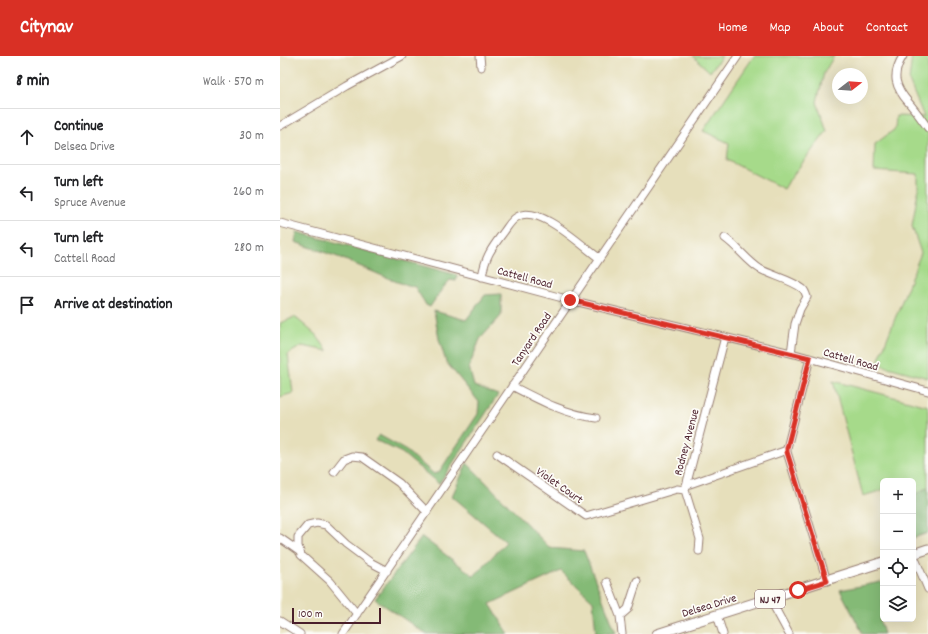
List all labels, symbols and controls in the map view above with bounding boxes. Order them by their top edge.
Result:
text: Citynav [20,15,73,42]
text: Home [718,18,747,38]
text: Map [769,18,791,38]
text: About [813,18,844,38]
text: Contact [866,18,908,38]
north arrow [832,68,868,104]
text: 8 min [16,70,49,94]
text: Walk · 570 m [203,73,264,92]
text: Continue [54,116,103,138]
icon: ahead [16,126,38,148]
text: 30 m [239,127,264,146]
text: Delsea Drive [54,138,115,157]
text: Turn left [54,172,103,194]
icon: left [16,182,38,204]
text: 260 m [233,183,264,202]
text: Spruce Avenue [54,194,126,213]
text: Turn left [54,228,103,250]
icon: left [16,238,38,260]
text: 280 m [234,239,264,258]
text: Cattell Road [54,250,115,269]
street label: Cattell Road [495,263,554,294]
route end [561,291,579,309]
icon: arrive [16,294,38,316]
text: Arrive at destination [54,294,172,316]
street label: Tanyard Road [508,309,557,370]
street label: Cattell Road [821,344,880,376]
street label: Rodney Avenue [670,407,704,477]
street label: Violet Court [532,464,587,509]
map controls [880,478,916,622]
button: + [880,478,916,514]
button: − [880,514,916,550]
button: locate [880,550,916,586]
route start [789,581,807,599]
button: layers [880,586,916,622]
street label: Delsea Drive [680,590,739,623]
road number: NJ 47 [755,590,785,608]
scale bar [292,606,381,625]
text: 100 m [298,607,322,623]

